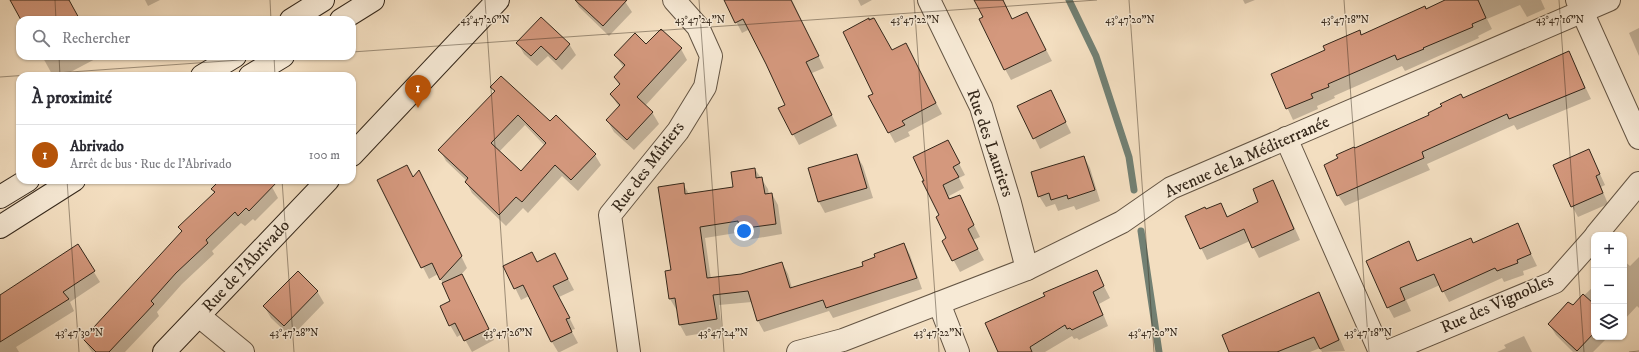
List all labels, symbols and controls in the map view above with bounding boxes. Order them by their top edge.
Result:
text: 43°47'26"N [460,14,510,26]
text: 43°47'24"N [675,14,725,26]
text: 43°47'22"N [891,14,939,26]
text: 43°47'20"N [1105,14,1155,26]
text: 43°47'18"N [1321,14,1369,26]
text: 43°47'16"N [1536,14,1584,26]
search box [16,16,356,60]
icon: search [30,27,52,49]
text: Rechercher [62,29,130,48]
pin: 1 [405,75,431,108]
street label: Rue des Lauriers [961,86,1019,200]
text: À proximité [32,87,112,109]
street label: Avenue de la Méditerranée [1161,111,1333,203]
street label: Rue des Mûriers [607,117,690,217]
text: Abrivado [70,137,124,156]
text: 1 [43,147,47,163]
text: 100 m [309,147,340,163]
text: Arrêt de bus · Rue de l'Abrivado [70,156,231,172]
street label: Rue de l'Abrivado [197,215,295,317]
your location [734,221,754,241]
map controls [1591,232,1627,340]
button: + [1591,232,1627,268]
button: − [1591,268,1627,304]
street label: Rue des Vignobles [1437,269,1557,339]
button: layers [1591,304,1627,340]
text: 43°47'30"N [55,327,103,339]
text: 43°47'28"N [269,327,319,339]
text: 43°47'26"N [483,327,533,339]
text: 43°47'24"N [698,327,748,339]
text: 43°47'22"N [914,327,962,339]
text: 43°47'20"N [1128,327,1178,339]
text: 43°47'18"N [1344,327,1392,339]

